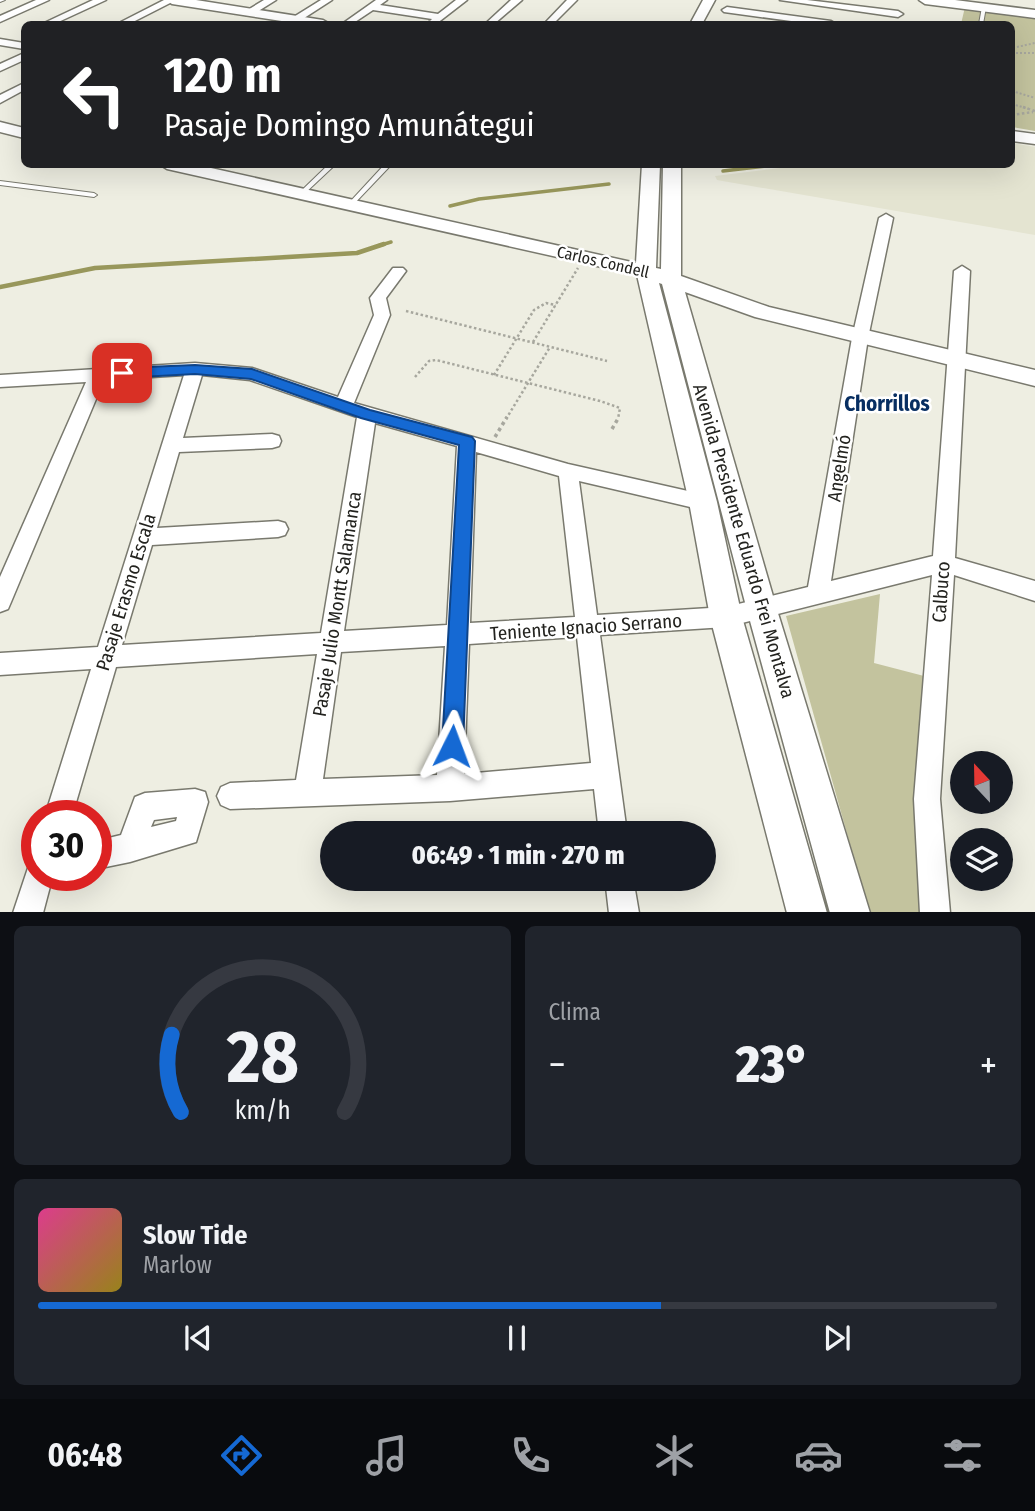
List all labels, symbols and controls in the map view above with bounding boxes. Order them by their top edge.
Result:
text: 120 m [164,46,282,105]
icon: left [49,49,140,140]
text: Pasaje Domingo Amunátegui [164,106,535,144]
street label: Carlos Condell [555,242,651,282]
pin [92,343,152,403]
icon: arrive [103,354,141,392]
street label: Avenida Presidente Eduardo Frei Montalva [688,381,800,701]
district label: Chorrillos [844,391,930,417]
street label: Angelmó [822,433,856,503]
street label: Pasaje Julio Montt Salamanca [308,490,366,718]
street label: Pasaje Erasmo Escala [91,511,161,673]
street label: Calbuco [927,561,955,623]
street label: Teniente Ignacio Serrano [489,609,683,645]
position arrow [415,709,489,783]
north arrow [950,751,1013,814]
map controls [950,751,1013,891]
speed limit sign: 30 [21,800,112,891]
button: layers [950,828,1013,891]
text: 06:49 · 1 min · 270 m [412,840,624,871]
text: Clima [549,998,601,1026]
text: 28 [225,1014,298,1101]
text: 23° [736,1033,810,1096]
text: − [549,1042,566,1088]
text: + [980,1042,997,1088]
text: km/h [234,1095,290,1125]
text: Slow Tide [143,1220,247,1251]
text: Marlow [143,1251,212,1279]
icon: previous [179,1319,217,1357]
icon: pause [498,1319,536,1357]
icon: next [818,1319,856,1357]
icon: directions [217,1431,266,1480]
icon: music [362,1431,411,1480]
icon: phone [506,1431,555,1480]
icon: climate [650,1431,699,1480]
icon: car [794,1431,843,1480]
icon: filters [938,1431,987,1480]
text: 06:48 [48,1436,122,1474]

